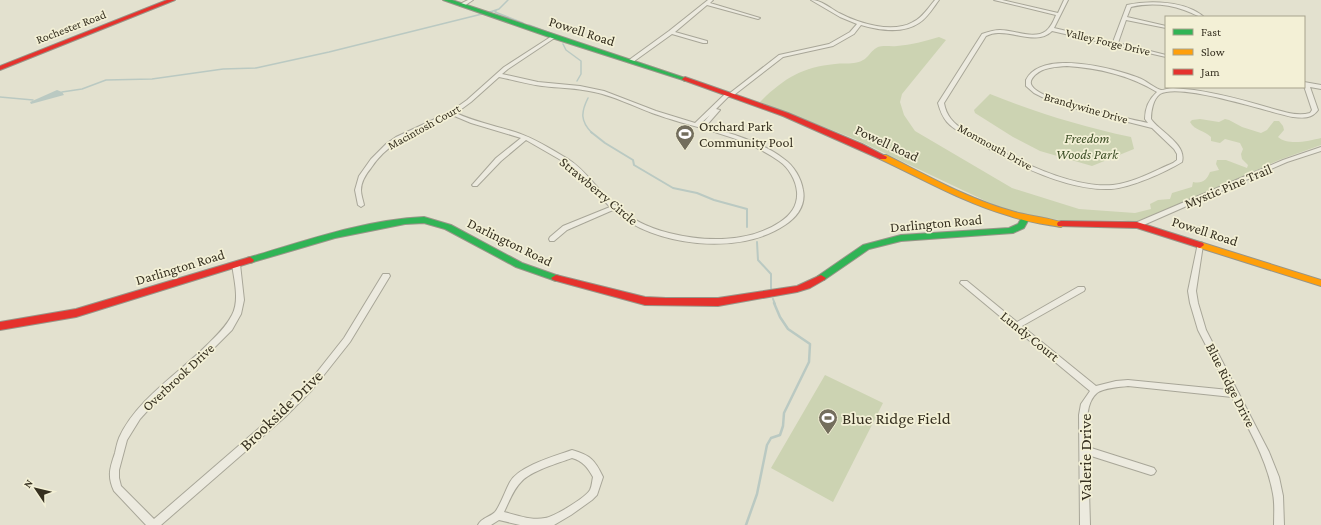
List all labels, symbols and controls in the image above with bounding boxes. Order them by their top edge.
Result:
street label: Rochester Road [34,7,109,47]
street label: Powell Road [547,13,618,49]
legend [1165,16,1305,88]
street label: Valley Forge Drive [1064,25,1152,59]
text: Fast [1201,25,1222,39]
text: Slow [1201,45,1225,59]
text: Jam [1200,65,1220,79]
street label: Brandywine Drive [1042,89,1130,127]
street label: Macintosh Court [385,101,464,153]
place label: Orchard Park Community Pool [699,118,794,150]
street label: Powell Road [853,121,922,165]
street label: Monmouth Drive [955,121,1035,173]
sports icon: Orchard Park Community Pool [674,123,696,151]
park label: Freedom Woods Park [1056,130,1119,162]
street label: Strawberry Circle [557,154,641,228]
street label: Mystic Pine Trail [1182,160,1274,212]
street label: Darlington Road [889,211,983,235]
street label: Powell Road [1170,213,1241,249]
street label: Darlington Road [465,215,556,270]
street label: Darlington Road [134,246,227,288]
street label: Lundy Court [998,308,1063,365]
street label: Overbrook Drive [139,340,217,414]
street label: Blue Ridge Drive [1203,340,1259,430]
street label: Brookside Drive [236,366,327,455]
sports icon: Blue Ridge Field [817,407,839,435]
place label: Blue Ridge Field [842,409,951,428]
street label: Valerie Drive [1076,414,1095,500]
north arrow [16,469,56,509]
text: N [21,476,35,490]

